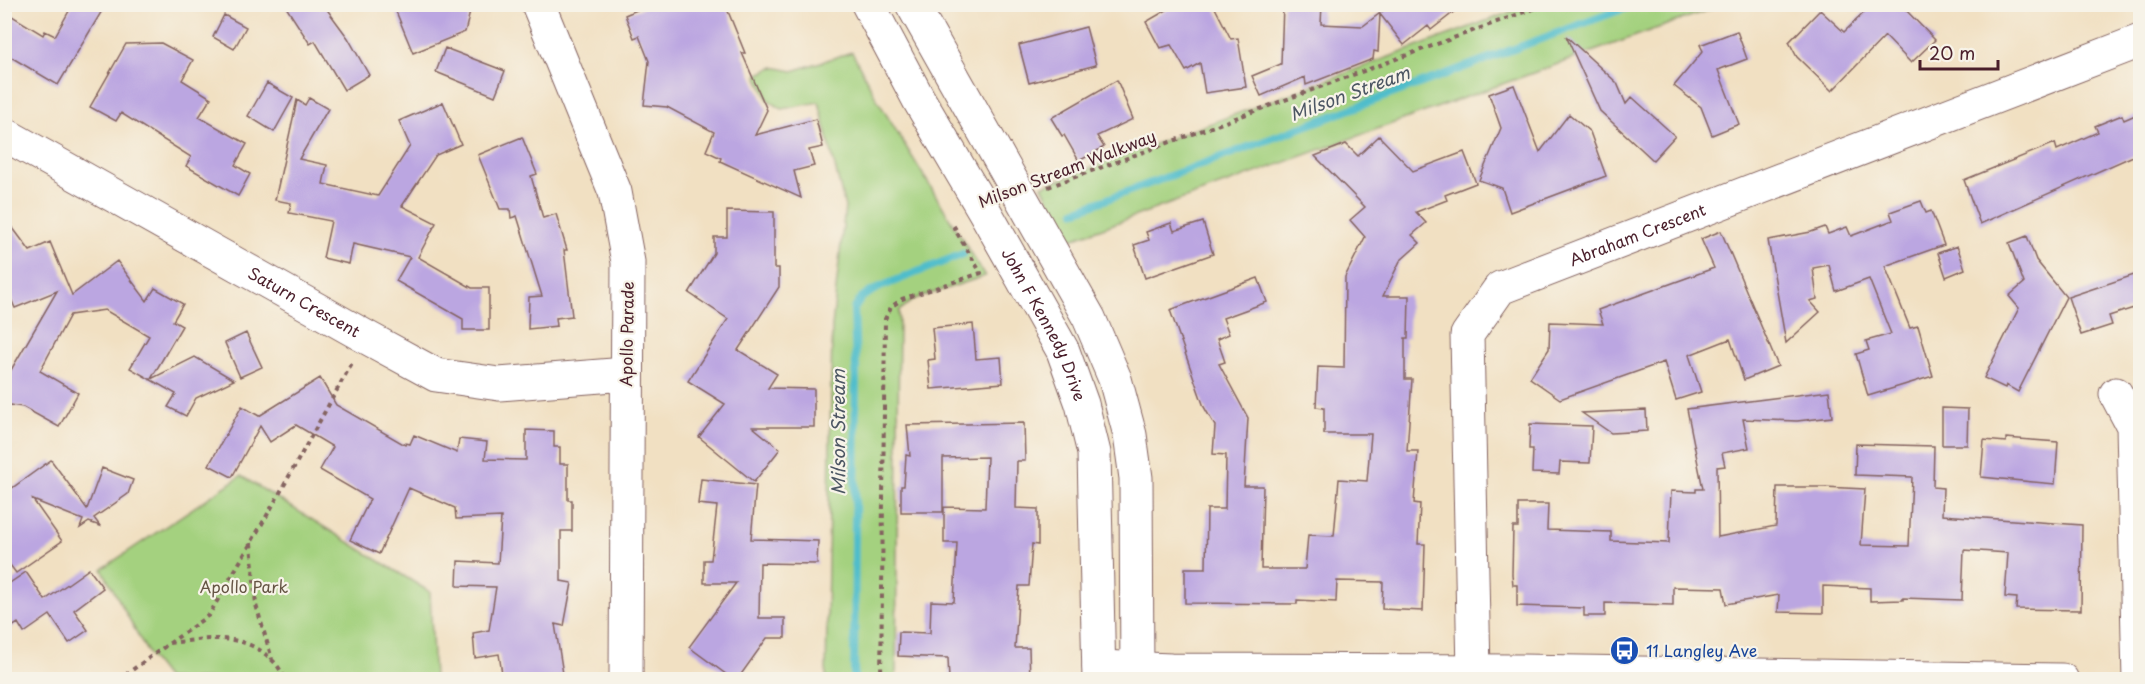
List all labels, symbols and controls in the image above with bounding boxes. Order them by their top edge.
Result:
scale bar [1920,33,1998,71]
text: 20 m [1929,39,1975,66]
water label: Milson Stream [1286,58,1414,127]
street label: Milson Stream Walkway [974,123,1159,213]
street label: Abraham Crescent [1566,197,1709,271]
street label: John F Kennedy Drive [996,243,1093,404]
street label: Saturn Crescent [244,260,366,343]
street label: Apollo Parade [613,281,639,387]
water label: Milson Stream [824,368,851,495]
park label: Apollo Park [200,574,288,598]
bus stop icon: 11 Langley Ave [1609,635,1641,667]
place label: 11 Langley Ave [1646,638,1757,662]

